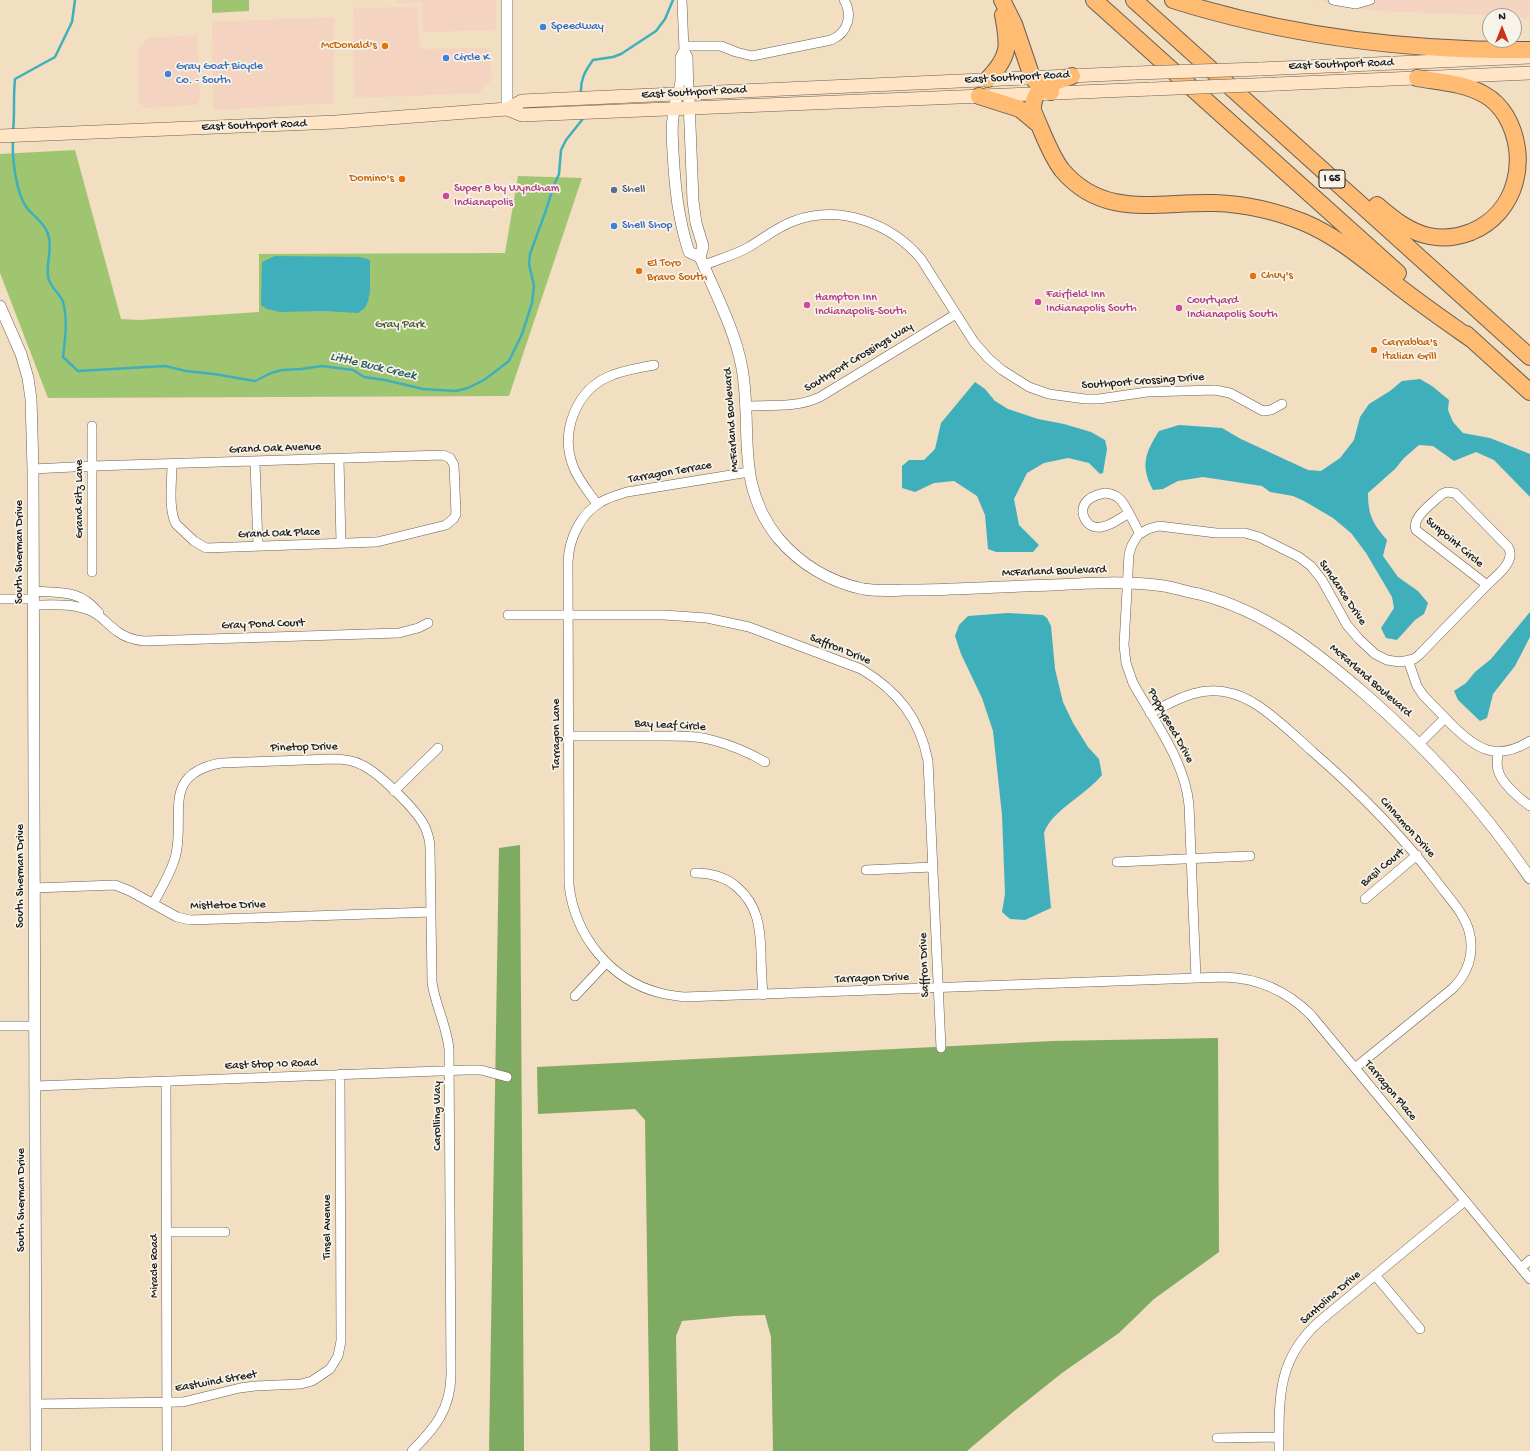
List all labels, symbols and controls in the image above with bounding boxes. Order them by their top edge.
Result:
north arrow [1482,8,1522,48]
text: N [1498,11,1506,23]
place label: Speedway [551,20,604,34]
marker: Speedway [538,22,548,32]
place label: McDonald's [321,39,377,53]
marker: McDonald's [380,41,390,51]
place label: Circle K [454,51,490,65]
marker: Circle K [441,53,451,63]
street label: East Southport Road [1288,56,1394,74]
place label: Gray Goat Bicycle Co. - South [176,60,263,88]
street label: East Southport Road [964,68,1070,88]
marker: Gray Goat Bicycle Co. - South [163,69,173,79]
street label: East Southport Road [641,83,747,103]
street label: East Southport Road [201,117,307,135]
road number: I 65 [1319,170,1345,188]
place label: Domino's [349,172,394,186]
marker: Domino's [397,174,407,184]
place label: Super 8 by Wyndham Indianapolis [454,182,559,210]
place label: Shell [622,183,645,197]
marker: Shell [609,185,619,195]
marker: Super 8 by Wyndham Indianapolis [441,191,451,201]
place label: Shell Shop [622,219,672,233]
marker: Shell Shop [609,221,619,231]
place label: El Toro Bravo South [647,257,707,285]
marker: El Toro Bravo South [634,266,644,276]
place label: Chuy's [1261,269,1293,283]
marker: Chuy's [1248,271,1258,281]
place label: Fairfield Inn Indianapolis South [1046,288,1137,316]
place label: Hampton Inn Indianapolis-South [815,291,907,319]
place label: Courtyard Indianapolis South [1187,294,1278,322]
marker: Fairfield Inn Indianapolis South [1033,297,1043,307]
marker: Hampton Inn Indianapolis-South [802,300,812,310]
marker: Courtyard Indianapolis South [1174,303,1184,313]
park label: Gray Park [375,318,425,332]
street label: Southport Crossings Way [802,320,916,396]
place label: Carrabba's Italian Grill [1382,336,1437,364]
marker: Carrabba's Italian Grill [1369,345,1379,355]
water label: Little Buck Creek [328,350,418,384]
street label: McFarland Boulevard [721,367,743,473]
street label: Southport Crossing Drive [1081,371,1205,393]
street label: Grand Oak Avenue [229,440,321,458]
street label: Tarragon Terrace [627,459,713,487]
street label: Grand Ritz Lane [73,460,87,538]
street label: South Sherman Drive [13,500,27,604]
street label: Sunpoint Circle [1422,515,1486,571]
street label: Grand Oak Place [238,525,320,543]
street label: Sundance Drive [1315,558,1369,628]
street label: McFarland Boulevard [1002,563,1106,581]
street label: Gray Pond Court [221,616,305,634]
street label: Saffron Drive [807,631,873,669]
street label: McFarland Boulevard [1326,641,1414,721]
street label: Poppyseed Drive [1143,686,1197,766]
street label: Tarragon Lane [550,699,564,769]
street label: Bay Leaf Circle [634,717,706,735]
street label: Pinetop Drive [270,740,338,756]
street label: Cinnamon Drive [1376,795,1438,861]
street label: South Sherman Drive [14,824,28,928]
street label: Basil Court [1358,846,1408,890]
street label: Mistletoe Drive [190,898,266,914]
street label: Saffron Drive [917,932,933,998]
street label: Tarragon Drive [835,971,909,987]
street label: East Stop 10 Road [225,1056,317,1074]
street label: Tarragon Place [1361,1058,1419,1124]
street label: Carolling Way [431,1081,445,1151]
street label: South Sherman Drive [15,1148,29,1252]
street label: Tinsel Avenue [321,1194,335,1260]
street label: Miracle Road [148,1234,162,1298]
street label: Santolina Drive [1298,1268,1364,1328]
street label: Eastwind Street [174,1368,258,1396]

